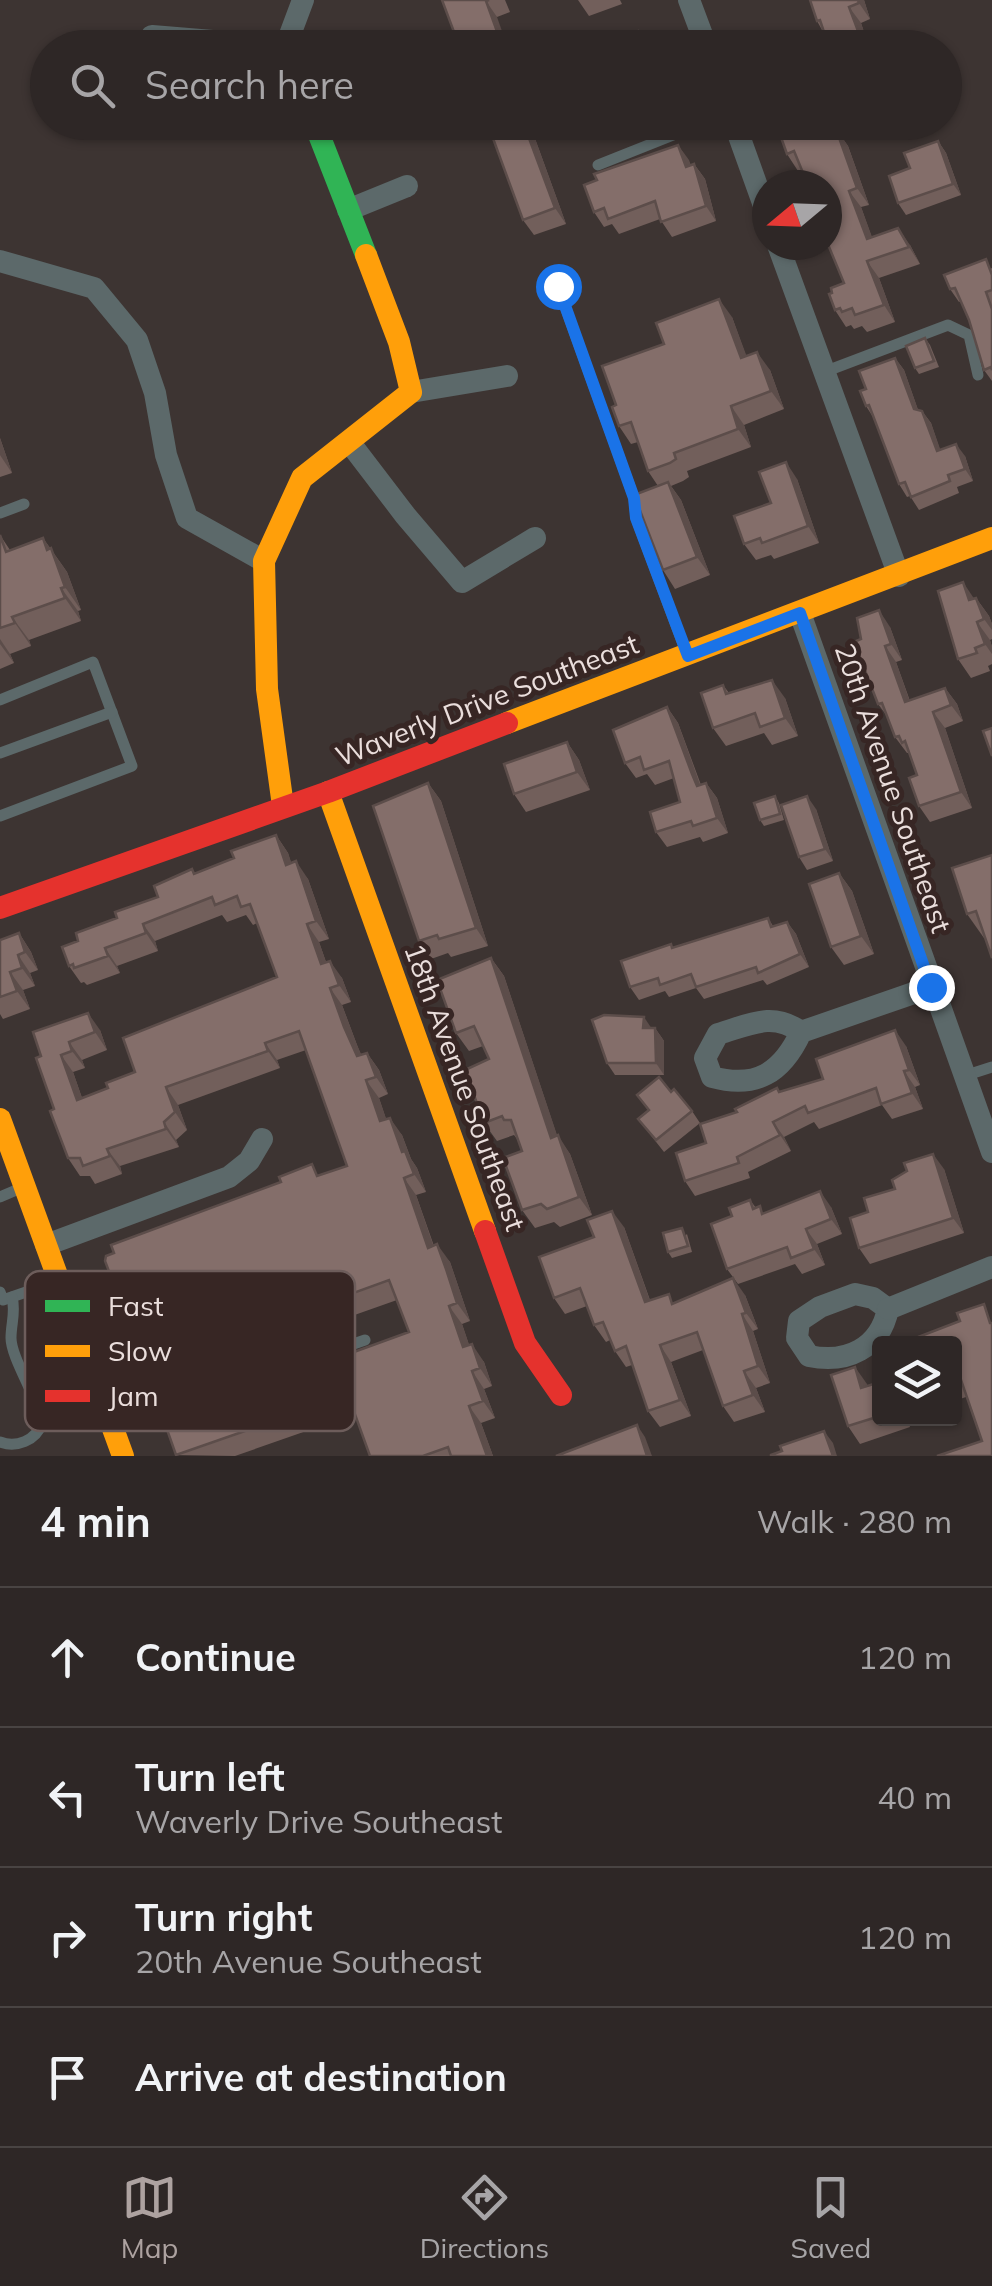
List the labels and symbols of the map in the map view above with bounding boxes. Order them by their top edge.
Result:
north arrow [752,170,842,260]
route start [536,264,582,310]
street label: Waverly Drive Southeast [331,626,643,773]
street label: 20th Avenue Southeast [828,639,959,937]
street label: 18th Avenue Southeast [397,938,534,1236]
route end [909,965,955,1011]
legend [25,1271,355,1431]
text: Fast [108,1288,164,1323]
text: Slow [108,1333,172,1368]
text: Jam [108,1378,159,1413]

